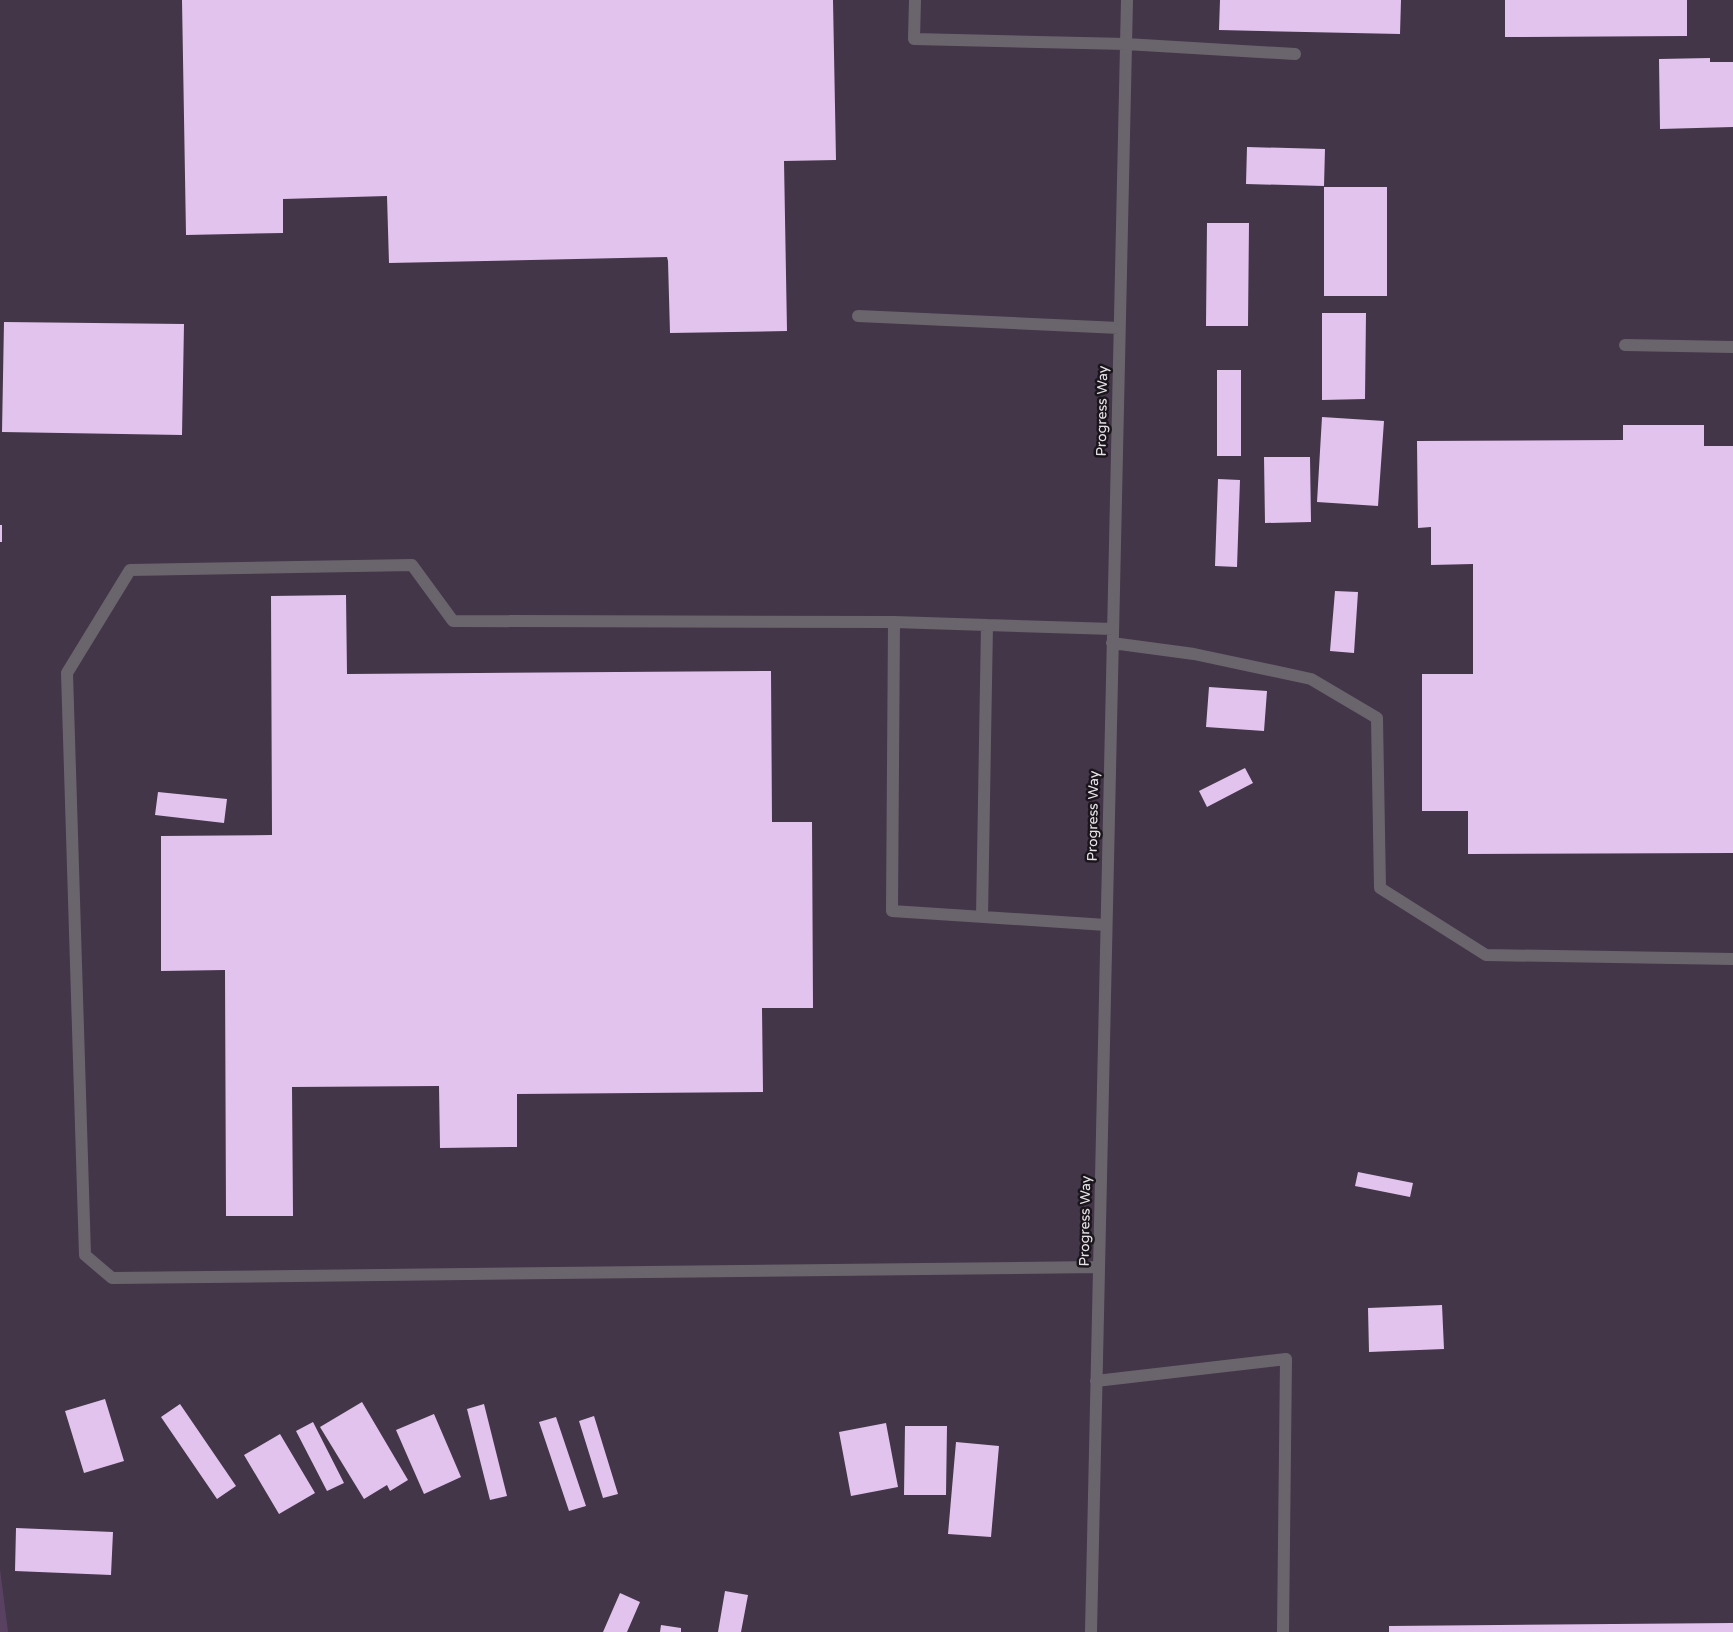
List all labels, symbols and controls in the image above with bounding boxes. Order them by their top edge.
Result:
street label: Progress Way [1093,365,1111,457]
street label: Progress Way [1084,770,1102,862]
street label: Progress Way [1076,1175,1094,1267]

